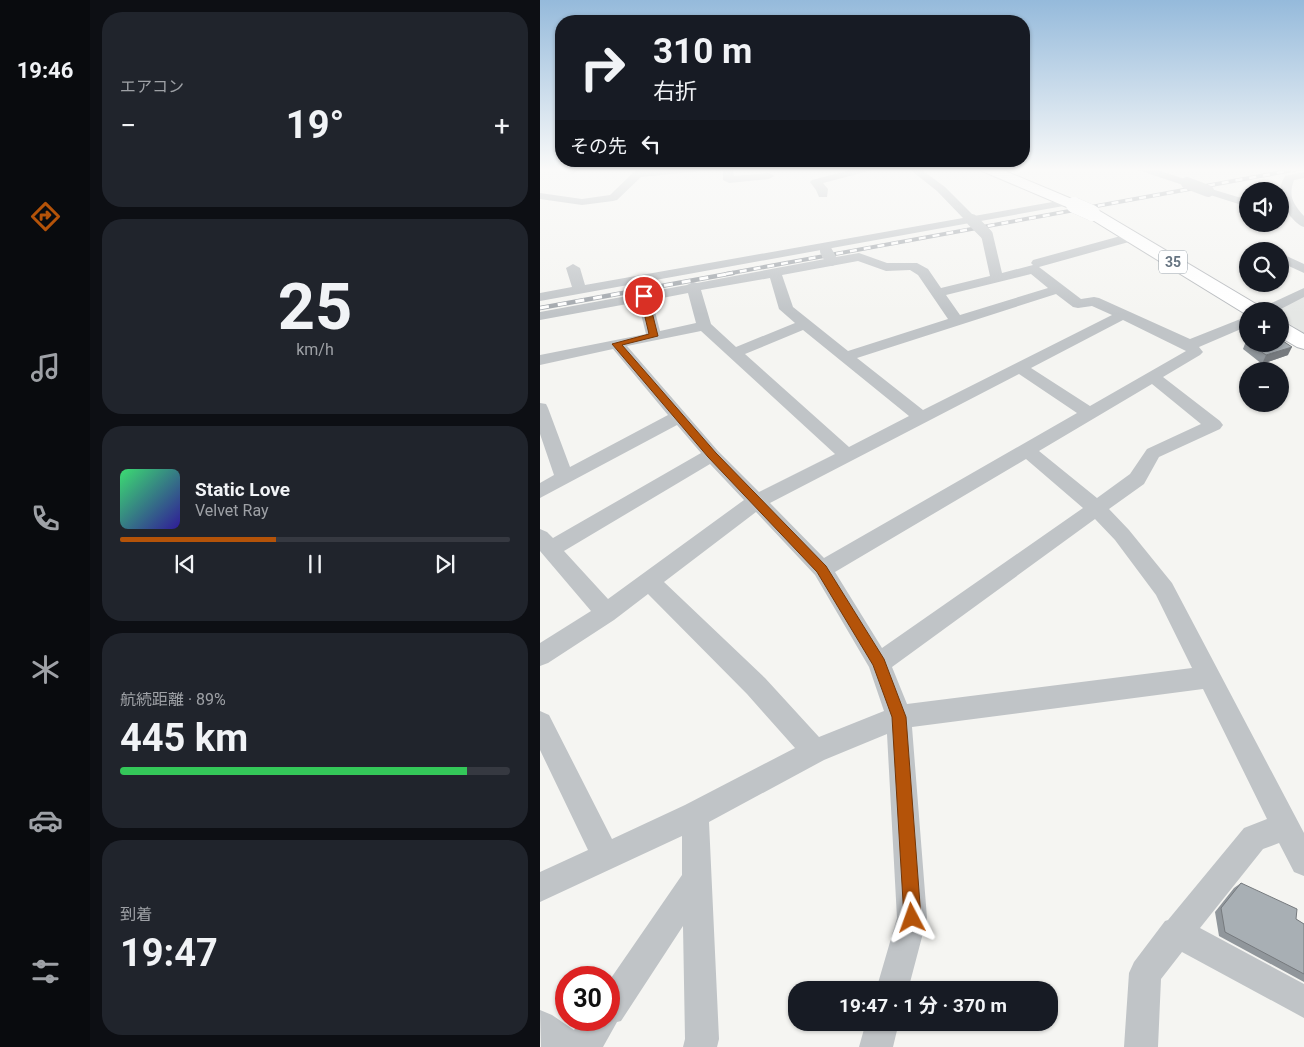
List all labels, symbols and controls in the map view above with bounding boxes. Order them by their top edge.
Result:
text: 310 m [653,31,752,72]
icon: right [570,35,635,100]
text: 19:46 [17,58,73,83]
text: エアコン [120,77,184,96]
text: 右折 [653,79,697,104]
text: 19° [286,103,344,147]
text: − [120,109,136,142]
text: + [494,109,510,142]
icon: left [637,130,665,158]
text: その先 [570,135,627,158]
map controls [1239,182,1289,412]
button: sound [1239,182,1289,232]
icon: directions [28,199,63,234]
button: search [1239,242,1289,292]
road number: 35 [1159,250,1187,274]
text: 25 [278,269,352,345]
pin [623,275,665,317]
icon: arrive [630,282,658,310]
button: + [1239,302,1289,352]
text: km/h [296,340,334,359]
icon: music [28,350,63,385]
button: − [1239,362,1289,412]
text: Static Love [195,478,290,501]
icon: phone [28,501,63,536]
text: Velvet Ray [195,501,269,520]
icon: previous [171,550,199,578]
icon: pause [301,550,329,578]
icon: next [431,550,459,578]
icon: climate [28,652,63,687]
text: 航続距離 · 89% [120,690,226,709]
text: 445 km [120,716,248,760]
icon: car [28,803,63,838]
position arrow [885,891,937,943]
text: 到着 [120,905,152,924]
text: 19:47 [120,931,218,975]
icon: filters [28,954,63,989]
speed limit sign: 30 [555,966,620,1031]
text: 19:47 · 1 分 · 370 m [839,994,1007,1017]

